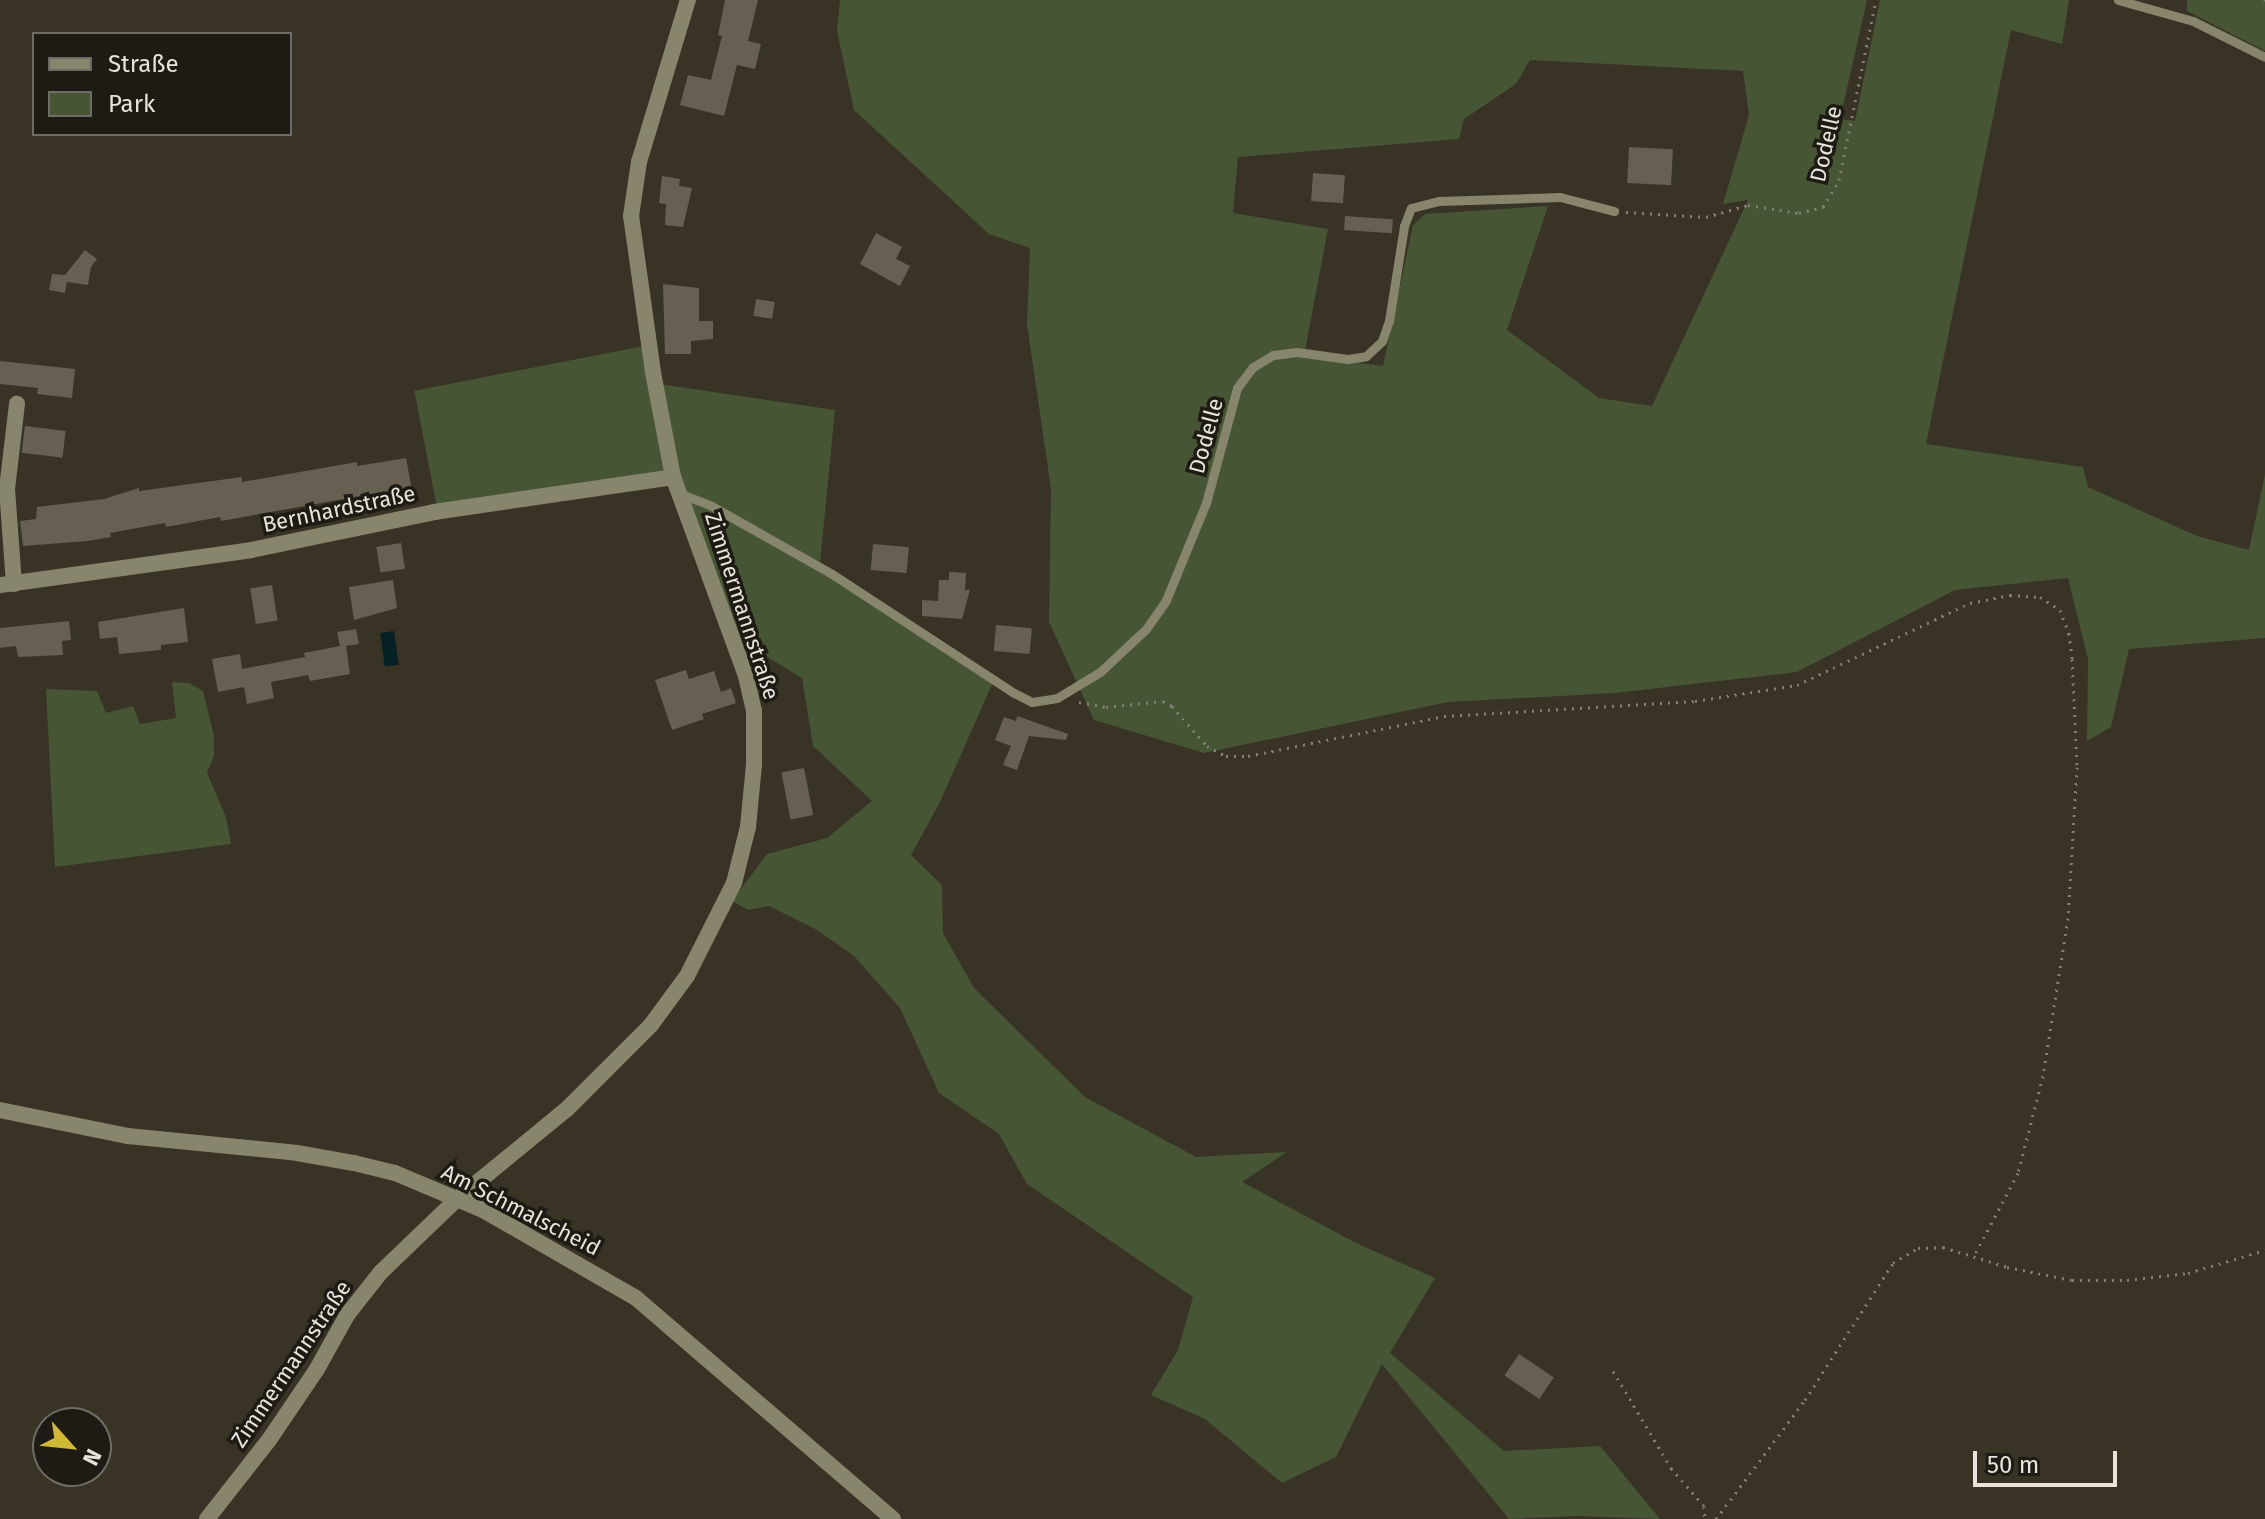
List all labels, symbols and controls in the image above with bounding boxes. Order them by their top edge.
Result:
legend [32,32,292,136]
text: Straße [108,50,179,78]
text: Park [108,90,155,118]
street label: Dodelle [1804,104,1848,184]
street label: Dodelle [1183,395,1229,477]
street label: Bernhardstraße [260,480,418,538]
street label: Zimmermannstraße [699,509,785,703]
street label: Am Schmalscheid [437,1159,605,1261]
street label: Zimmermannstraße [225,1276,357,1452]
north arrow [32,1407,112,1487]
scale bar [1977,1435,2121,1485]
text: N [77,1445,107,1470]
text: 50 m [1987,1451,2039,1479]

